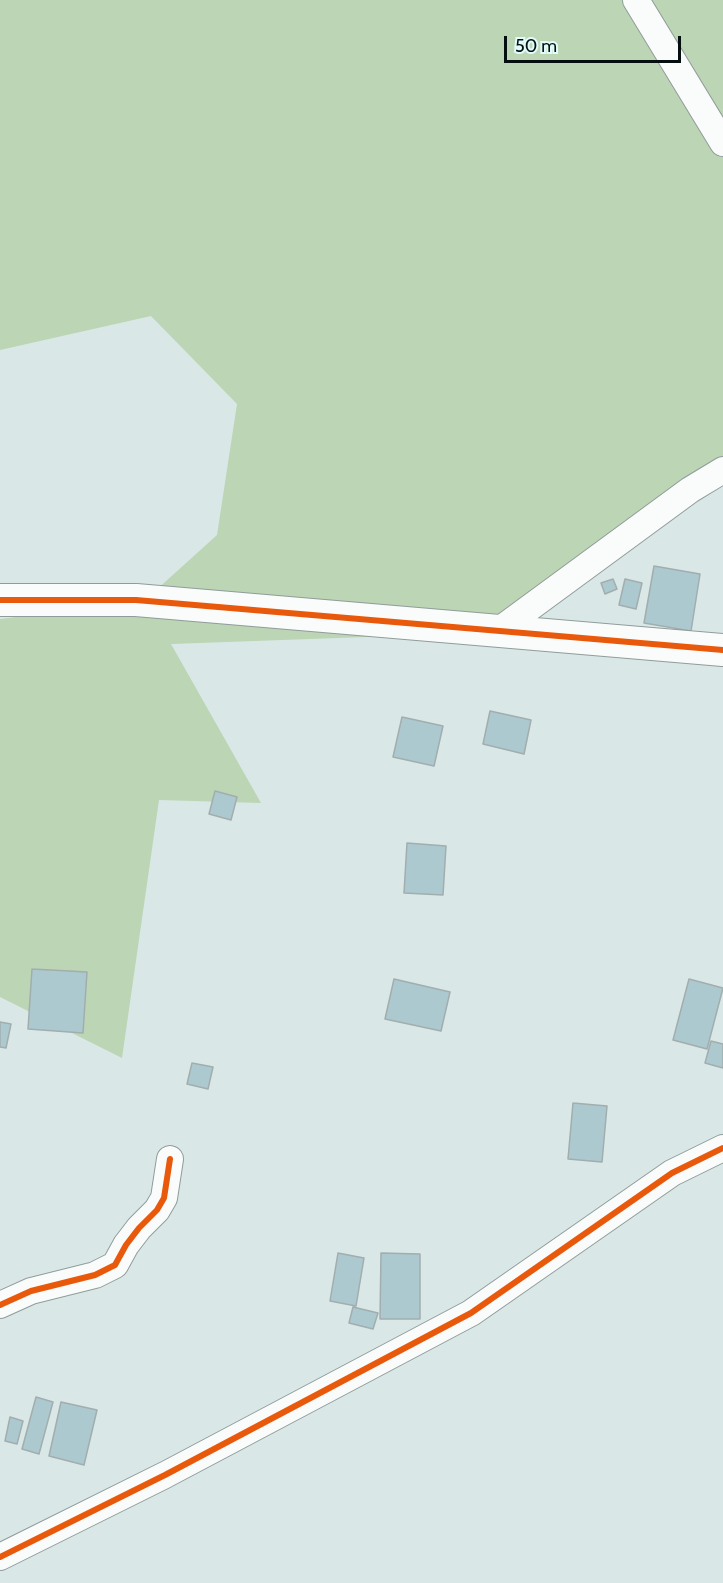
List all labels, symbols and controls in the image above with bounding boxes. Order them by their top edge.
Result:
scale bar [507,24,684,62]
text: 50 m [515,35,557,57]

